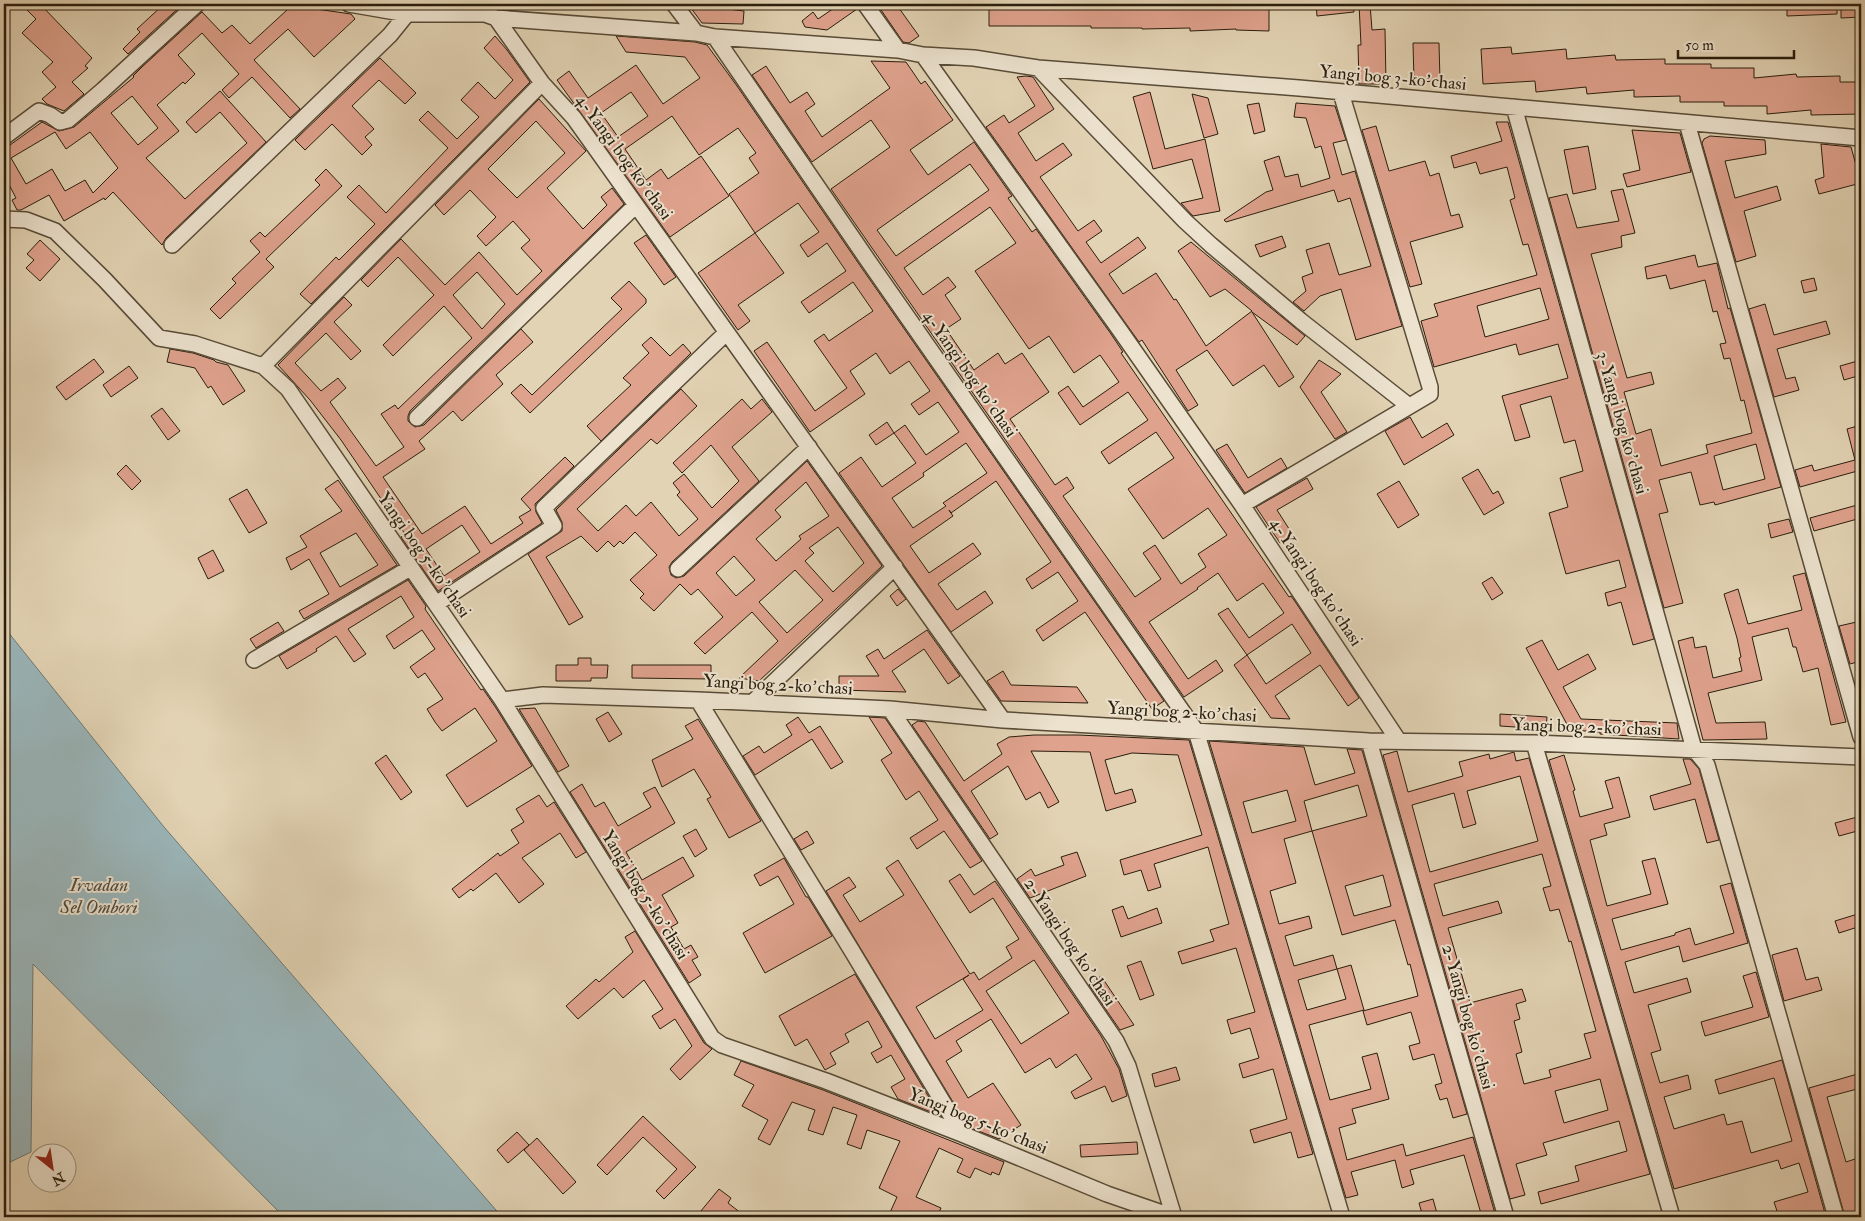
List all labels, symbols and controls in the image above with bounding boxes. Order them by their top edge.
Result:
scale bar [1678,28,1794,60]
text: 50 m [1685,36,1714,55]
street label: Yangi bog 3-koʼchasi [1318,60,1468,96]
street label: 4-Yangi bog koʼchasi [571,89,678,225]
street label: 4-Yangi bog koʼchasi [917,306,1023,442]
street label: 3-Yangi bog koʼchasi [1591,349,1653,497]
street label: Yangi bog 5-koʼchasi [372,488,476,623]
street label: 4-Yangi bog koʼchasi [1264,513,1368,651]
street label: Yangi bog 2-koʼchasi [703,670,854,700]
street label: Yangi bog 2-koʼchasi [1107,697,1258,727]
street label: Yangi bog 2-koʼchasi [1512,713,1662,741]
street label: Yangi bog 5-koʼchasi [596,826,694,964]
water label: Irvadan Sel Ombori [59,873,138,919]
street label: 2-Yangi bog koʼchasi [1019,873,1122,1011]
street label: 2-Yangi bog koʼchasi [1436,942,1500,1092]
street label: Yangi bog 5-koʼchasi [905,1083,1051,1160]
north arrow [28,1144,78,1194]
text: N [48,1168,69,1190]

